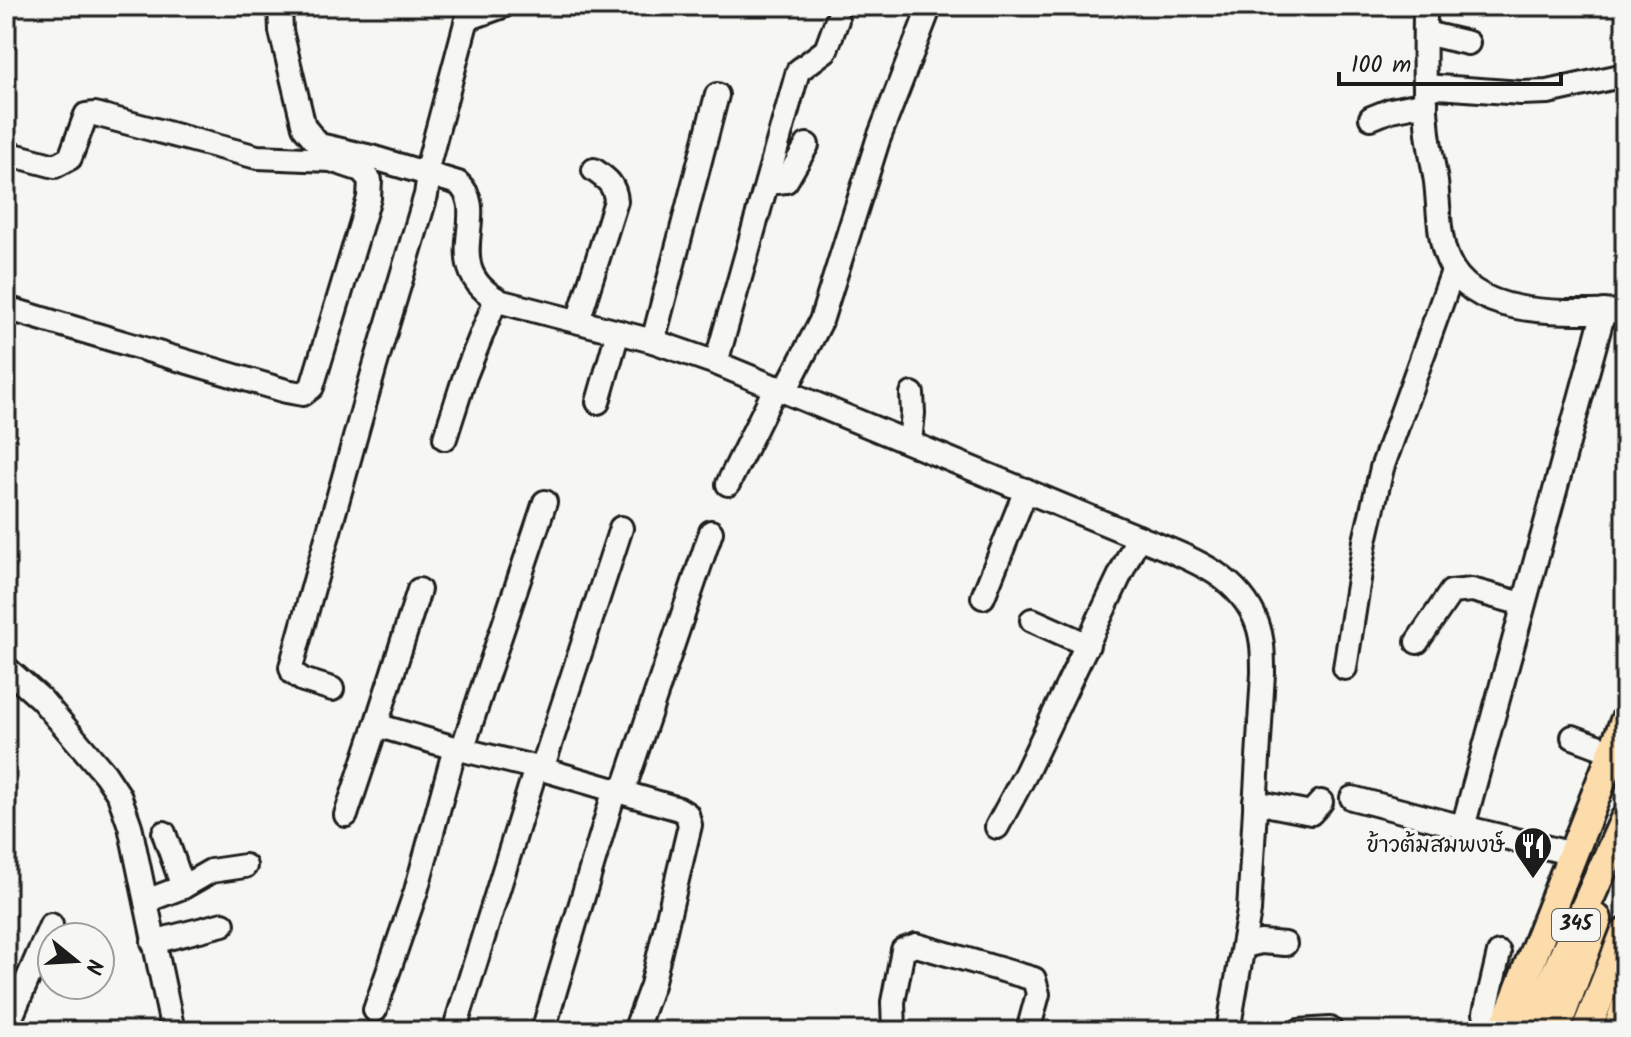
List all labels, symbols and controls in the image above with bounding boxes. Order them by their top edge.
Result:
scale bar [1339,36,1561,86]
text: 100 m [1351,46,1411,85]
restaurant icon: ข้าวต้มสมพงษ์ [1512,825,1554,880]
place label: ข้าวต้มสมพงษ์ [1366,829,1506,864]
road number: 345 [1552,909,1600,941]
north arrow [36,921,116,1001]
text: N [74,954,111,979]

